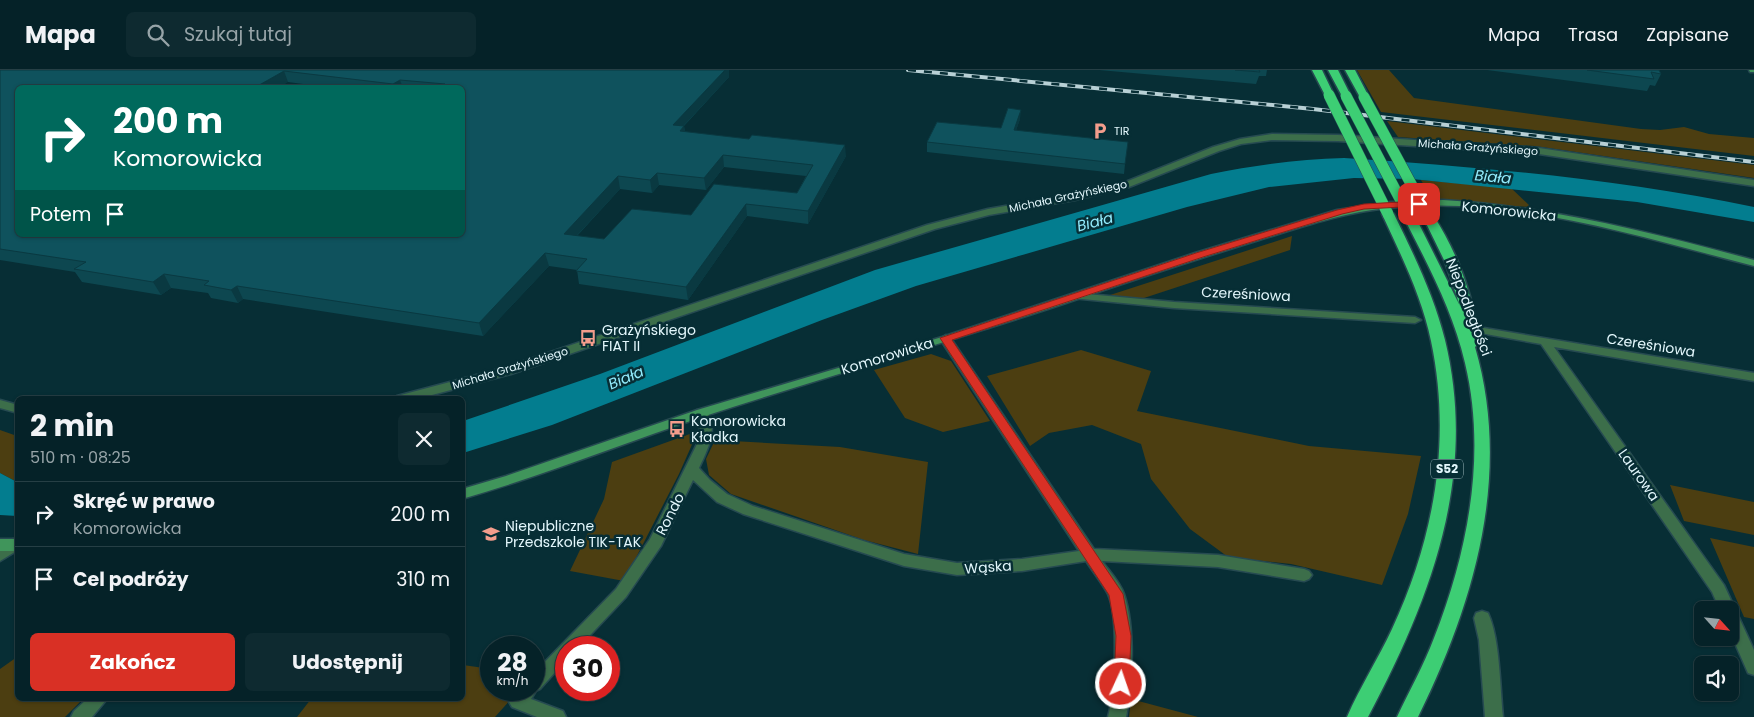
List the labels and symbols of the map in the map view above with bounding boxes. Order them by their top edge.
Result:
parking icon: TIR [1090,121,1110,141]
place label: TIR [1114,123,1130,139]
street label: Michała Grażyńskiego [1417,135,1539,159]
water label: Biała [1474,164,1512,189]
street label: Michała Grażyńskiego [1008,176,1128,216]
pin [1398,183,1440,225]
street label: Komorowicka [1461,196,1557,226]
water label: Biała [1074,207,1115,236]
street label: Niepodległości [1441,255,1497,359]
street label: Czereśniowa [1201,282,1291,306]
place label: Grażyńskiego FIAT II [602,320,696,356]
bus stop icon: Grażyńskiego FIAT II [578,328,598,348]
street label: Czereśniowa [1605,328,1697,362]
street label: Komorowicka [839,333,935,379]
street label: Michała Grażyńskiego [450,343,570,393]
water label: Biała [605,361,647,394]
place label: Komorowicka Kładka [691,411,786,447]
bus stop icon: Komorowicka Kładka [667,419,687,439]
street label: Laurowa [1614,445,1664,505]
road number: S52 [1431,459,1463,478]
street label: Rondo [651,489,689,539]
place label: Niepubliczne Przedszkole TIK-TAK [505,516,642,552]
school or university icon: Niepubliczne Przedszkole TIK-TAK [481,524,501,544]
street label: Wąska [964,555,1012,579]
north arrow [1694,601,1739,646]
speed limit sign: 30 [555,636,620,701]
position arrow [1094,657,1146,709]

